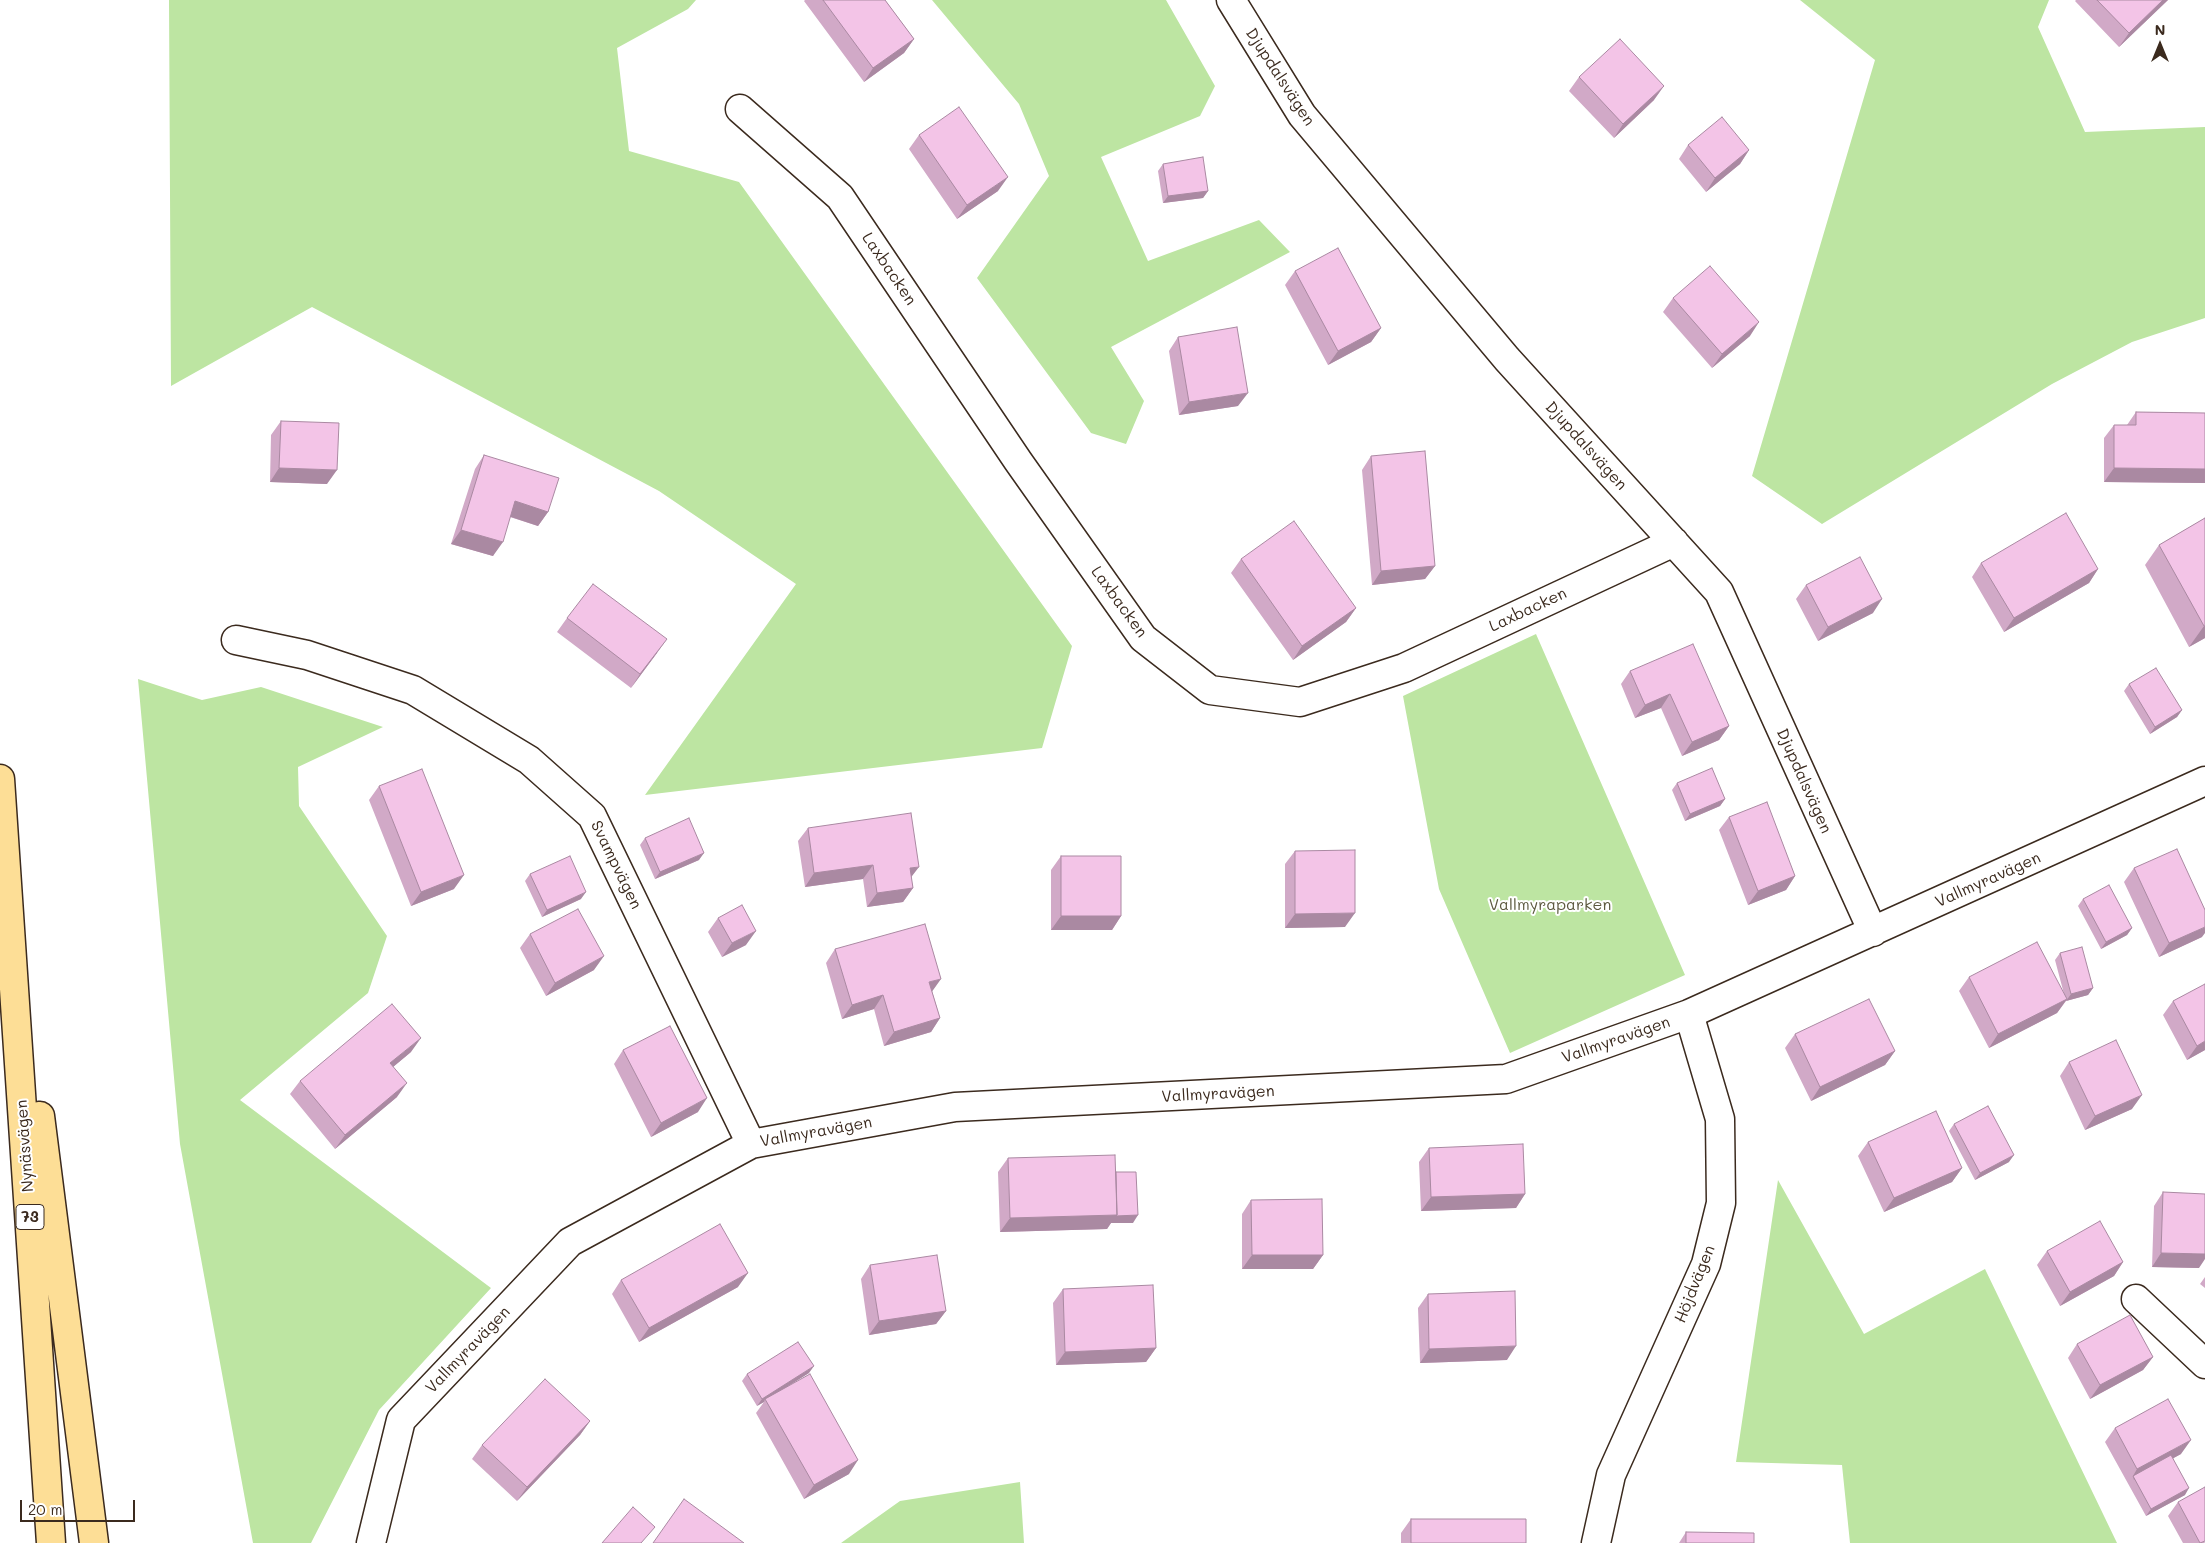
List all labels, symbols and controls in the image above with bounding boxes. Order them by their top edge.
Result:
north arrow [2135,20,2185,70]
text: N [2155,20,2165,39]
street label: Djupdalsvägen [1241,24,1319,130]
street label: Laxbacken [858,229,920,309]
street label: Djupdalsvägen [1541,398,1631,494]
street label: Laxbacken [1087,563,1151,641]
street label: Laxbacken [1486,584,1570,636]
street label: Djupdalsvägen [1772,726,1836,836]
street label: Svampvägen [586,818,646,912]
street label: Vallmyravägen [1932,848,2044,912]
park label: Vallmyraparken [1489,895,1611,915]
street label: Vallmyravägen [1559,1012,1673,1068]
street label: Vallmyravägen [1161,1081,1275,1107]
street label: Nynäsvägen [12,1099,38,1193]
street label: Vallmyravägen [759,1113,873,1151]
road number: 73 [16,1204,44,1230]
street label: Höjdvägen [1671,1242,1719,1326]
street label: Vallmyravägen [422,1303,514,1397]
scale bar [22,1490,138,1522]
text: 20 m [28,1499,62,1519]

